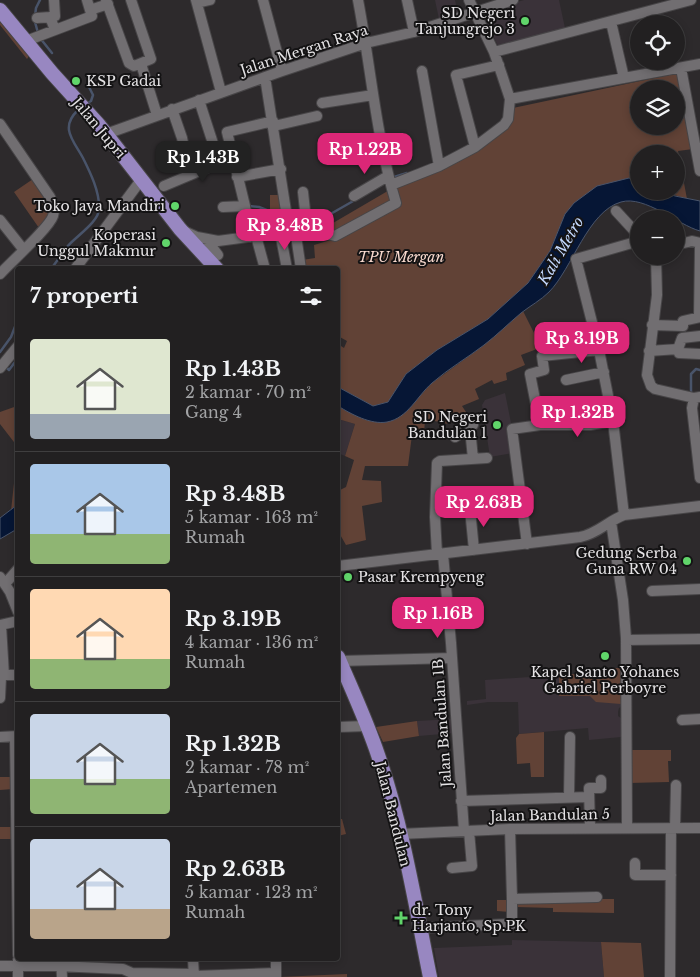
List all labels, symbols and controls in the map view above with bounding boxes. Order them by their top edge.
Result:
place label: SD Negeri Tanjungrejo 3 [416,4,515,38]
marker: SD Negeri Tanjungrejo 3 [519,15,531,27]
map controls [630,15,685,265]
button: locate [630,15,685,70]
street label: Jalan Mergan Raya [236,21,370,80]
place label: KSP Gadai [86,72,161,90]
marker: KSP Gadai [70,75,82,87]
button: layers [630,80,685,135]
street label: Jalan Jupri [67,92,130,162]
pin: Rp 1.22B [313,132,417,175]
text: Rp 1.22B [328,139,402,159]
pin: Rp 1.43B [151,140,255,183]
button: + [630,145,685,200]
text: Rp 1.43B [166,147,240,167]
place label: Toko Jaya Mandiri [34,197,165,215]
marker: Toko Jaya Mandiri [169,200,181,212]
pin: Rp 3.48B [233,208,337,251]
button: − [630,210,685,265]
water label: Kali Metro [533,213,588,289]
text: Rp 3.48B [247,215,323,235]
place label: Koperasi Unggul Makmur [37,226,156,260]
marker: Koperasi Unggul Makmur [160,237,172,249]
park label: TPU Mergan [358,248,444,266]
icon: filters [297,282,325,310]
text: 7 properti [30,283,138,309]
pin: Rp 3.19B [530,322,634,364]
text: Rp 3.19B [545,328,619,348]
text: Rp 1.43B [185,356,281,382]
icon: home [70,359,130,419]
text: 2 kamar · 70 m² [185,382,311,402]
pin: Rp 1.32B [526,396,630,438]
text: Gang 4 [185,402,242,422]
text: Rp 1.32B [542,402,614,422]
place label: SD Negeri Bandulan 1 [408,408,487,442]
marker: SD Negeri Bandulan 1 [491,419,503,431]
text: Rp 3.48B [185,481,285,507]
icon: home [70,484,130,544]
pin: Rp 2.63B [432,486,536,528]
text: Rp 2.63B [446,492,522,512]
text: 5 kamar · 163 m² [185,507,318,527]
text: Rumah [185,527,245,547]
place label: Gedung Serba Guna RW 04 [575,544,677,578]
marker: Gedung Serba Guna RW 04 [681,555,693,567]
place label: Pasar Krempyeng [358,568,485,586]
marker: Pasar Krempyeng [342,571,354,583]
pin: Rp 1.16B [386,596,490,639]
text: Rp 1.16B [403,603,473,623]
text: Rp 3.19B [185,606,281,632]
icon: home [70,609,130,669]
text: 4 kamar · 136 m² [185,632,318,652]
marker: Kapel Santo Yohanes Gabriel Perboyre [599,650,611,662]
text: Rumah [185,652,245,672]
street label: Jalan Bandulan 1B [429,658,456,790]
place label: Kapel Santo Yohanes Gabriel Perboyre [531,663,679,697]
text: Rp 1.32B [185,731,281,757]
icon: home [70,734,130,794]
text: 2 kamar · 78 m² [185,757,309,777]
street label: Jalan Bandulan [371,758,415,869]
text: Apartemen [185,777,277,797]
street label: Jalan Bandulan 5 [488,805,610,825]
text: Rp 2.63B [185,856,285,882]
icon: home [70,859,130,919]
text: 5 kamar · 123 m² [185,882,318,902]
place label: dr. Tony Harjanto, Sp.PK [412,901,527,935]
text: Rumah [185,902,245,922]
marker: dr. Tony Harjanto, Sp.PK [394,911,408,925]

